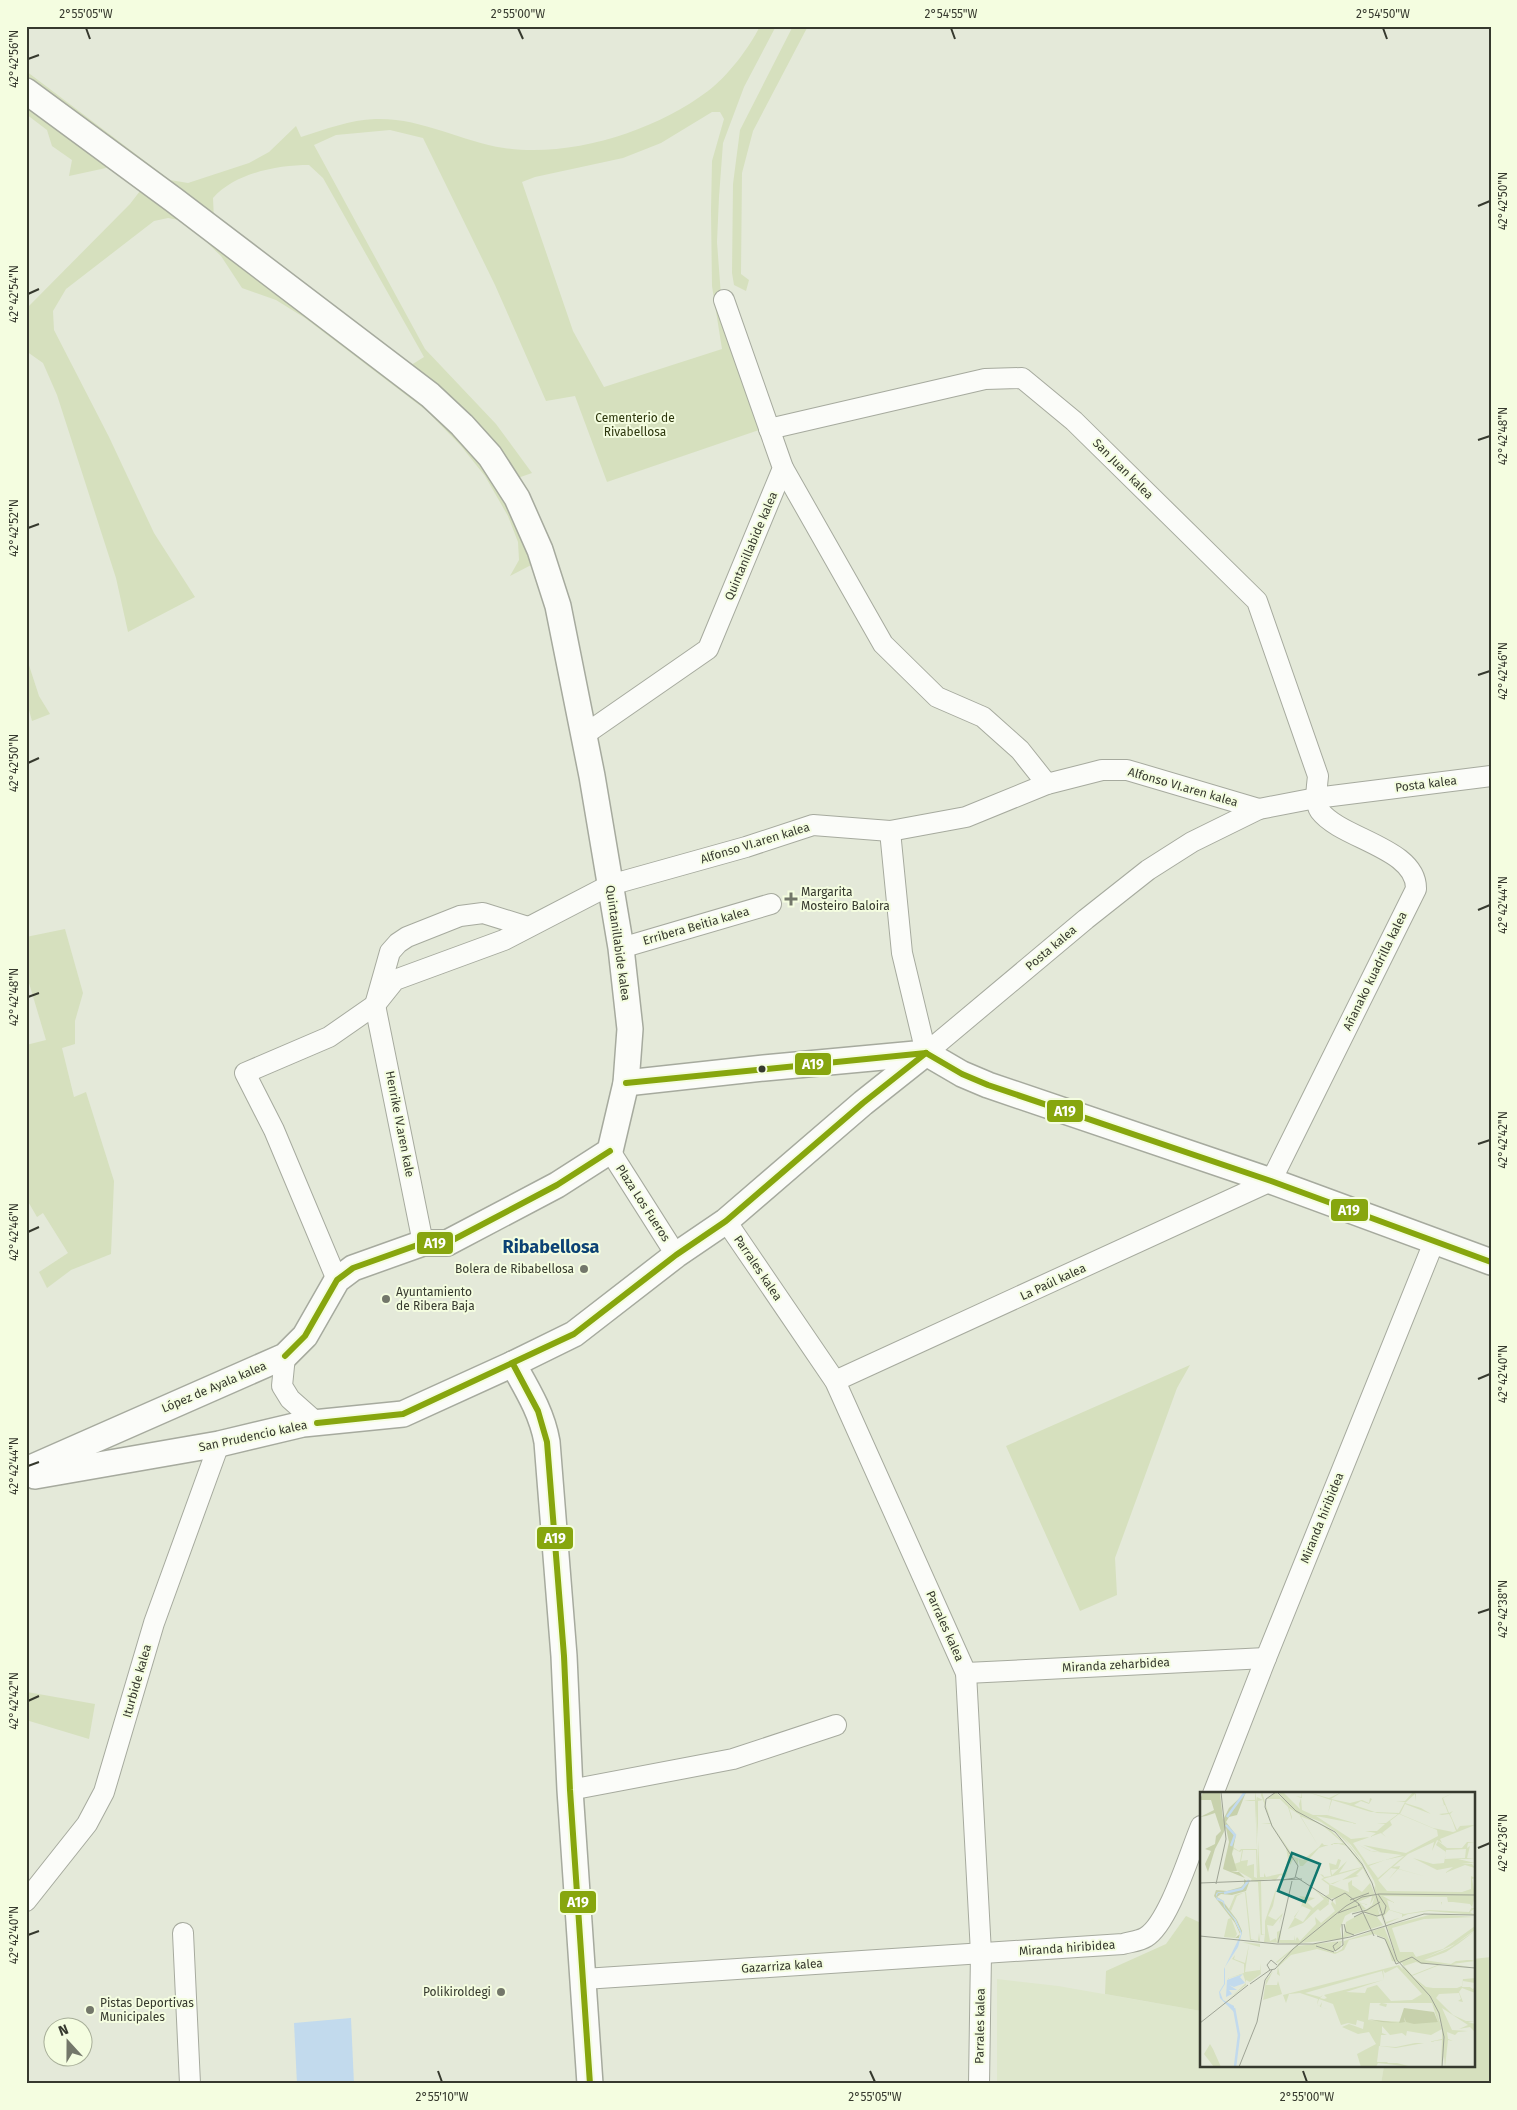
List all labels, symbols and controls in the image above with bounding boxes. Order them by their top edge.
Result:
text: 2°55'05"W [59,7,113,21]
text: 2°55'00"W [491,7,545,21]
text: 2°54'55"W [925,7,978,21]
text: 2°54'50"W [1356,7,1410,21]
text: 42°42'56"N [7,30,21,88]
text: 42°42'50"N [1496,172,1510,230]
text: 42°42'54"N [7,265,21,323]
text: 42°42'48"N [1496,407,1510,465]
park label: Cementerio de Rivabellosa [595,411,675,439]
street label: San Juan kalea [1090,436,1156,502]
street label: Quintanillabide kalea [722,490,780,602]
text: 42°42'52"N [7,499,21,557]
text: 42°42'46"N [1496,642,1510,700]
text: 42°42'50"N [7,734,21,792]
street label: Alfonso VI.aren kalea [1126,765,1240,809]
street label: Posta kalea [1394,773,1458,795]
street label: Alfonso VI.aren kalea [699,820,811,866]
text: 42°42'44"N [1496,876,1510,934]
street label: Quintanillabide kalea [603,884,633,1002]
place label: Margarita Mosteiro Baloira [801,885,890,913]
marker: Margarita Mosteiro Baloira [785,893,797,905]
street label: Erribera Beitia kalea [641,904,751,948]
street label: Añanako kuadrilla kalea [1340,909,1410,1033]
street label: Posta kalea [1023,923,1079,973]
text: 42°42'48"N [7,968,21,1026]
line badge: A19 [794,1052,832,1076]
text: A19 [801,1056,824,1073]
unlabelled marker [757,1064,767,1074]
street label: Henrike IV.aren kale [383,1070,417,1178]
line badge: A19 [1046,1099,1084,1123]
text: A19 [1053,1103,1076,1120]
text: 42°42'42"N [1496,1111,1510,1169]
street label: Plaza Los Fueros [613,1162,673,1244]
line badge: A19 [1330,1198,1369,1222]
text: A19 [1337,1202,1360,1219]
text: 42°42'46"N [7,1203,21,1261]
line badge: A19 [416,1231,454,1255]
street label: Parrales kalea [731,1233,785,1303]
text: A19 [423,1235,446,1252]
district label: Ribabellosa [503,1236,600,1258]
street label: La Paúl kalea [1018,1261,1088,1303]
place label: Bolera de Ribabellosa [455,1262,574,1276]
marker: Bolera de Ribabellosa [578,1263,590,1275]
place label: Ayuntamiento de Ribera Baja [396,1285,475,1313]
marker: Ayuntamiento de Ribera Baja [380,1293,392,1305]
text: 42°42'40"N [1496,1345,1510,1403]
street label: López de Ayala kalea [159,1359,269,1415]
street label: San Prudencio kalea [198,1418,308,1454]
text: 42°42'44"N [7,1437,21,1495]
street label: Miranda hiribidea [1297,1471,1347,1565]
line badge: A19 [536,1526,574,1550]
text: A19 [543,1530,566,1547]
text: 42°42'38"N [1496,1580,1510,1638]
street label: Parrales kalea [923,1589,967,1663]
street label: Iturbide kalea [120,1643,154,1719]
street label: Miranda zeharbidea [1062,1655,1170,1675]
text: 42°42'42"N [7,1672,21,1730]
inset map [1200,1792,1474,2068]
text: 42°42'36"N [1496,1814,1510,1872]
line badge: A19 [559,1890,597,1914]
text: A19 [566,1894,589,1911]
text: 42°42'40"N [7,1906,21,1964]
street label: Miranda hiribidea [1018,1938,1116,1958]
street label: Gazarriza kalea [741,1956,823,1976]
place label: Polikiroldegi [423,1985,491,1999]
marker: Polikiroldegi [495,1986,507,1998]
street label: Parrales kalea [972,1988,988,2064]
place label: Pistas Deportivas Municipales [100,1996,194,2024]
marker: Pistas Deportivas Municipales [84,2004,96,2016]
north arrow [42,2018,92,2068]
text: N [56,2021,71,2040]
text: 2°55'10"W [416,2090,469,2104]
text: 2°55'05"W [848,2090,902,2104]
text: 2°55'00"W [1280,2090,1334,2104]

